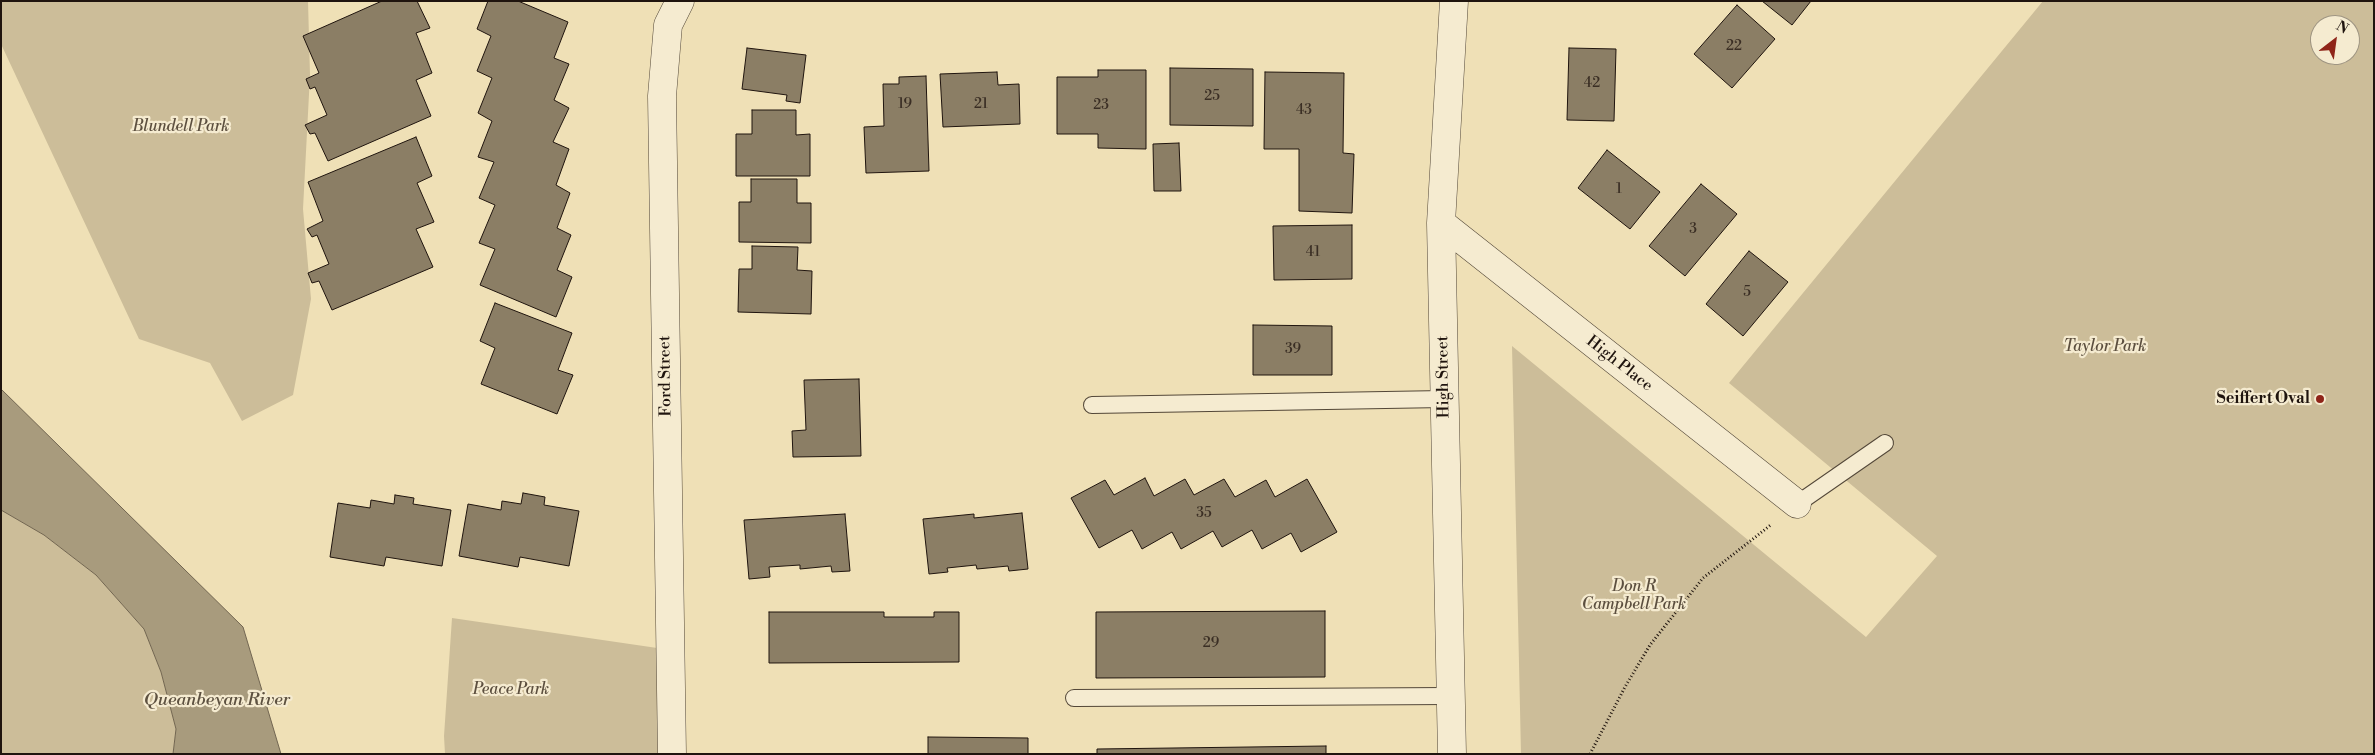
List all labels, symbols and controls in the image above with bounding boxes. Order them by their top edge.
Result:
north arrow [2310,15,2360,65]
text: N [2333,17,2351,38]
house number: 22 [1726,39,1742,55]
house number: 42 [1584,76,1600,92]
house number: 25 [1204,89,1220,105]
house number: 19 [898,97,912,113]
house number: 21 [974,97,988,113]
house number: 23 [1093,98,1109,114]
house number: 43 [1296,103,1312,119]
park label: Blundell Park [133,117,229,137]
house number: 1 [1616,182,1622,198]
house number: 3 [1689,222,1697,238]
house number: 41 [1306,245,1320,261]
house number: 5 [1743,285,1751,301]
street label: High Place [1582,332,1656,396]
street label: Ford Street [656,335,676,417]
street label: High Street [1434,336,1454,418]
park label: Taylor Park [2064,337,2146,357]
house number: 39 [1285,342,1301,358]
place label: Seiffert Oval [2217,389,2310,409]
marker: Seiffert Oval [2314,393,2326,405]
house number: 35 [1196,506,1212,522]
park label: Don R Campbell Park [1582,577,1686,615]
house number: 29 [1203,636,1219,652]
park label: Peace Park [473,680,549,700]
water label: Queanbeyan River [144,690,290,712]

